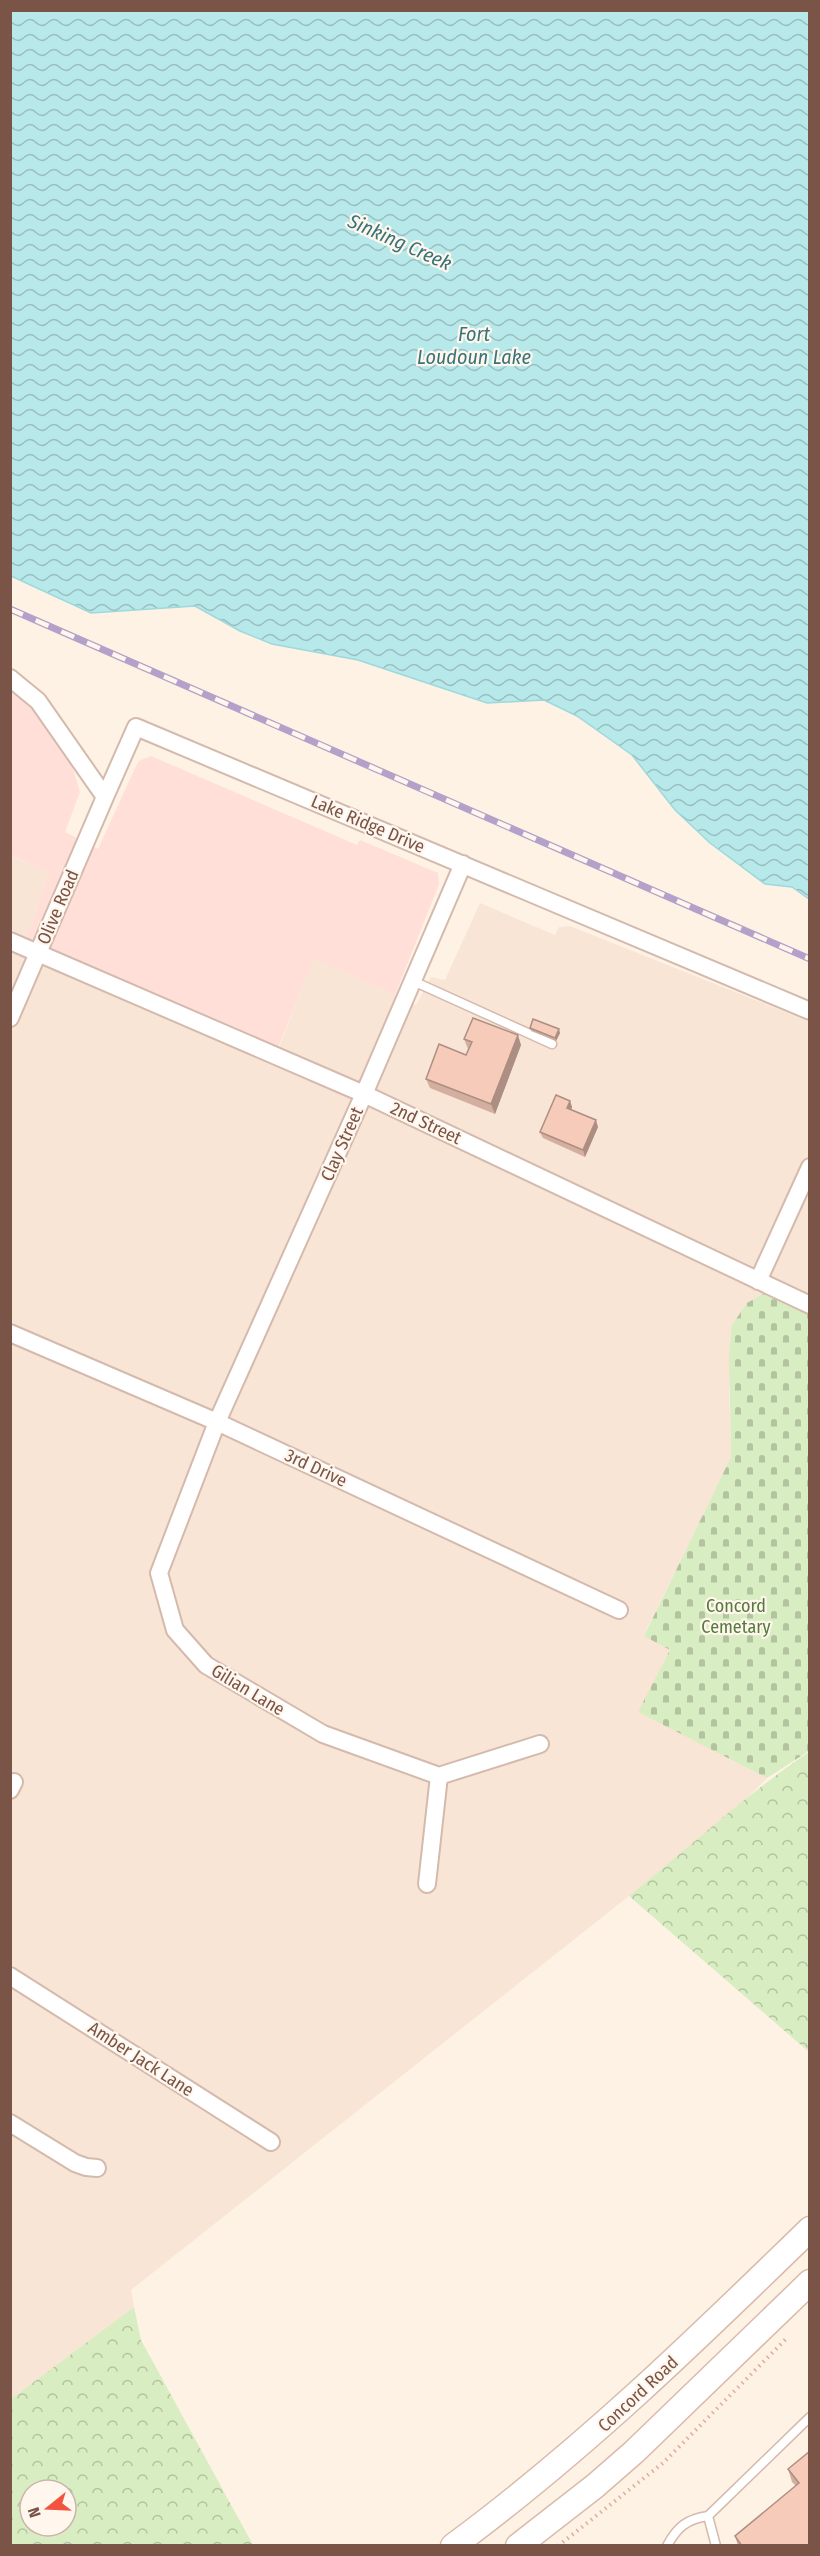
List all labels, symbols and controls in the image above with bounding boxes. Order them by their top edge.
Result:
water label: Sinking Creek [344,208,456,276]
water label: Fort Loudoun Lake [417,322,531,369]
street label: Lake Ridge Drive [308,790,428,858]
street label: Olive Road [32,866,84,948]
street label: 2nd Street [387,1097,465,1149]
street label: Clay Street [316,1103,368,1184]
street label: 3rd Drive [281,1444,351,1492]
park label: Concord Cemetary [701,1595,771,1638]
street label: Gilian Lane [207,1660,289,1721]
street label: Amber Jack Lane [84,2017,198,2101]
street label: Concord Road [593,2351,683,2437]
north arrow [18,2478,78,2538]
text: N [24,2505,45,2520]

